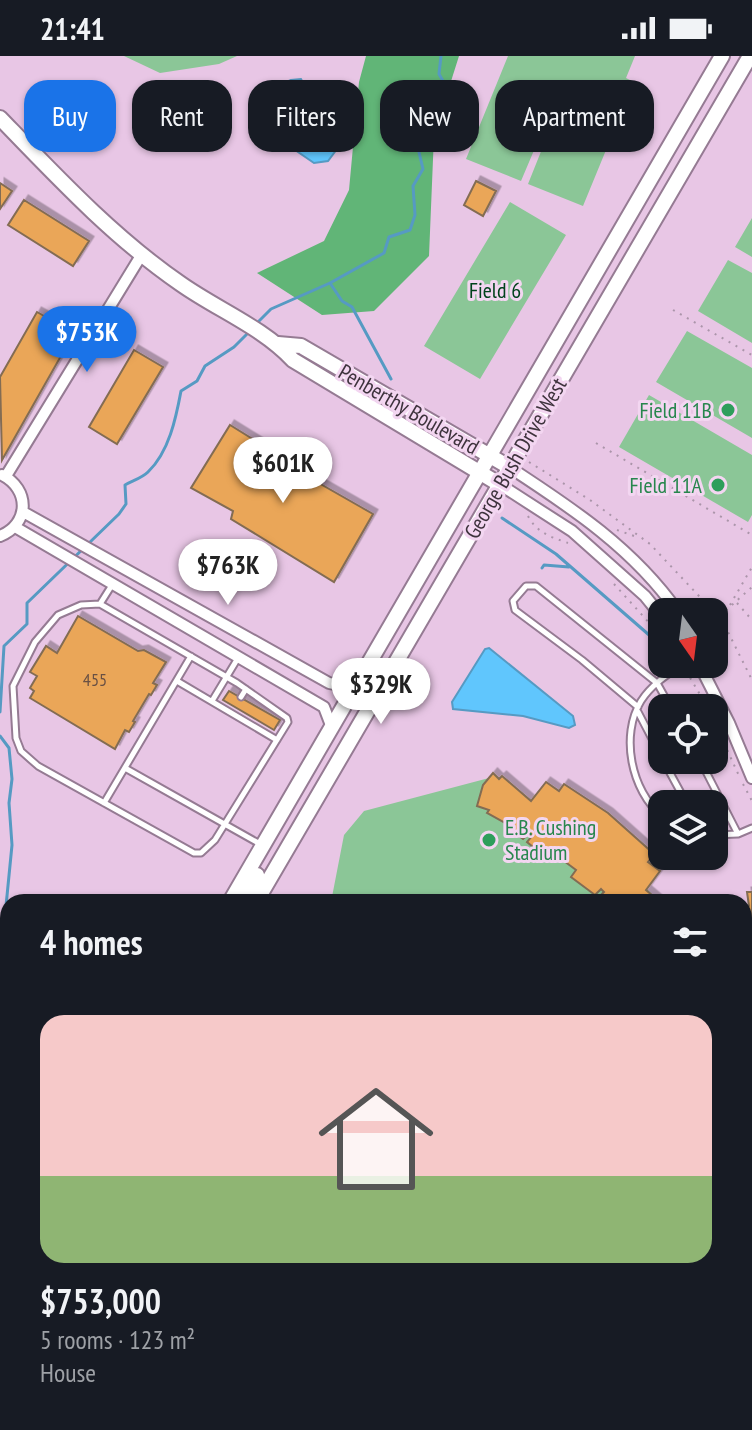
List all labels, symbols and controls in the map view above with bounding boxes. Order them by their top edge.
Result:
text: 21:41 [40,9,105,48]
chip: Buy [24,80,116,152]
chip: Rent [132,80,232,152]
chip: Filters [248,80,364,152]
chip: New [380,80,479,152]
chip: Apartment [495,80,654,152]
park label: Field 6 [469,276,521,304]
pin: $753K [31,306,143,374]
text: $753K [55,315,119,348]
street label: Penberthy Boulevard [334,358,484,460]
street label: George Bush Drive West [458,373,572,543]
place label: Field 11B [640,396,712,424]
marker: Field 11B [719,401,737,419]
pin: $601K [227,437,339,505]
text: $601K [251,446,315,479]
place label: Field 11A [630,471,703,499]
marker: Field 11A [709,476,727,494]
pin: $763K [172,539,284,607]
text: $763K [196,548,260,581]
north arrow [648,598,728,678]
map controls [648,598,728,870]
pin: $329K [325,658,437,726]
text: $329K [349,667,413,700]
house number: 455 [83,668,107,691]
button: locate [648,694,728,774]
button: layers [648,790,728,870]
place label: E.B. Cushing Stadium [505,813,596,866]
marker: E.B. Cushing Stadium [480,831,498,849]
text: 4 homes [40,920,143,964]
icon: filters [668,920,712,964]
icon: home [304,1067,448,1211]
text: $753,000 [40,1279,161,1323]
text: 5 rooms · 123 m² [40,1323,195,1356]
text: House [40,1356,96,1389]

